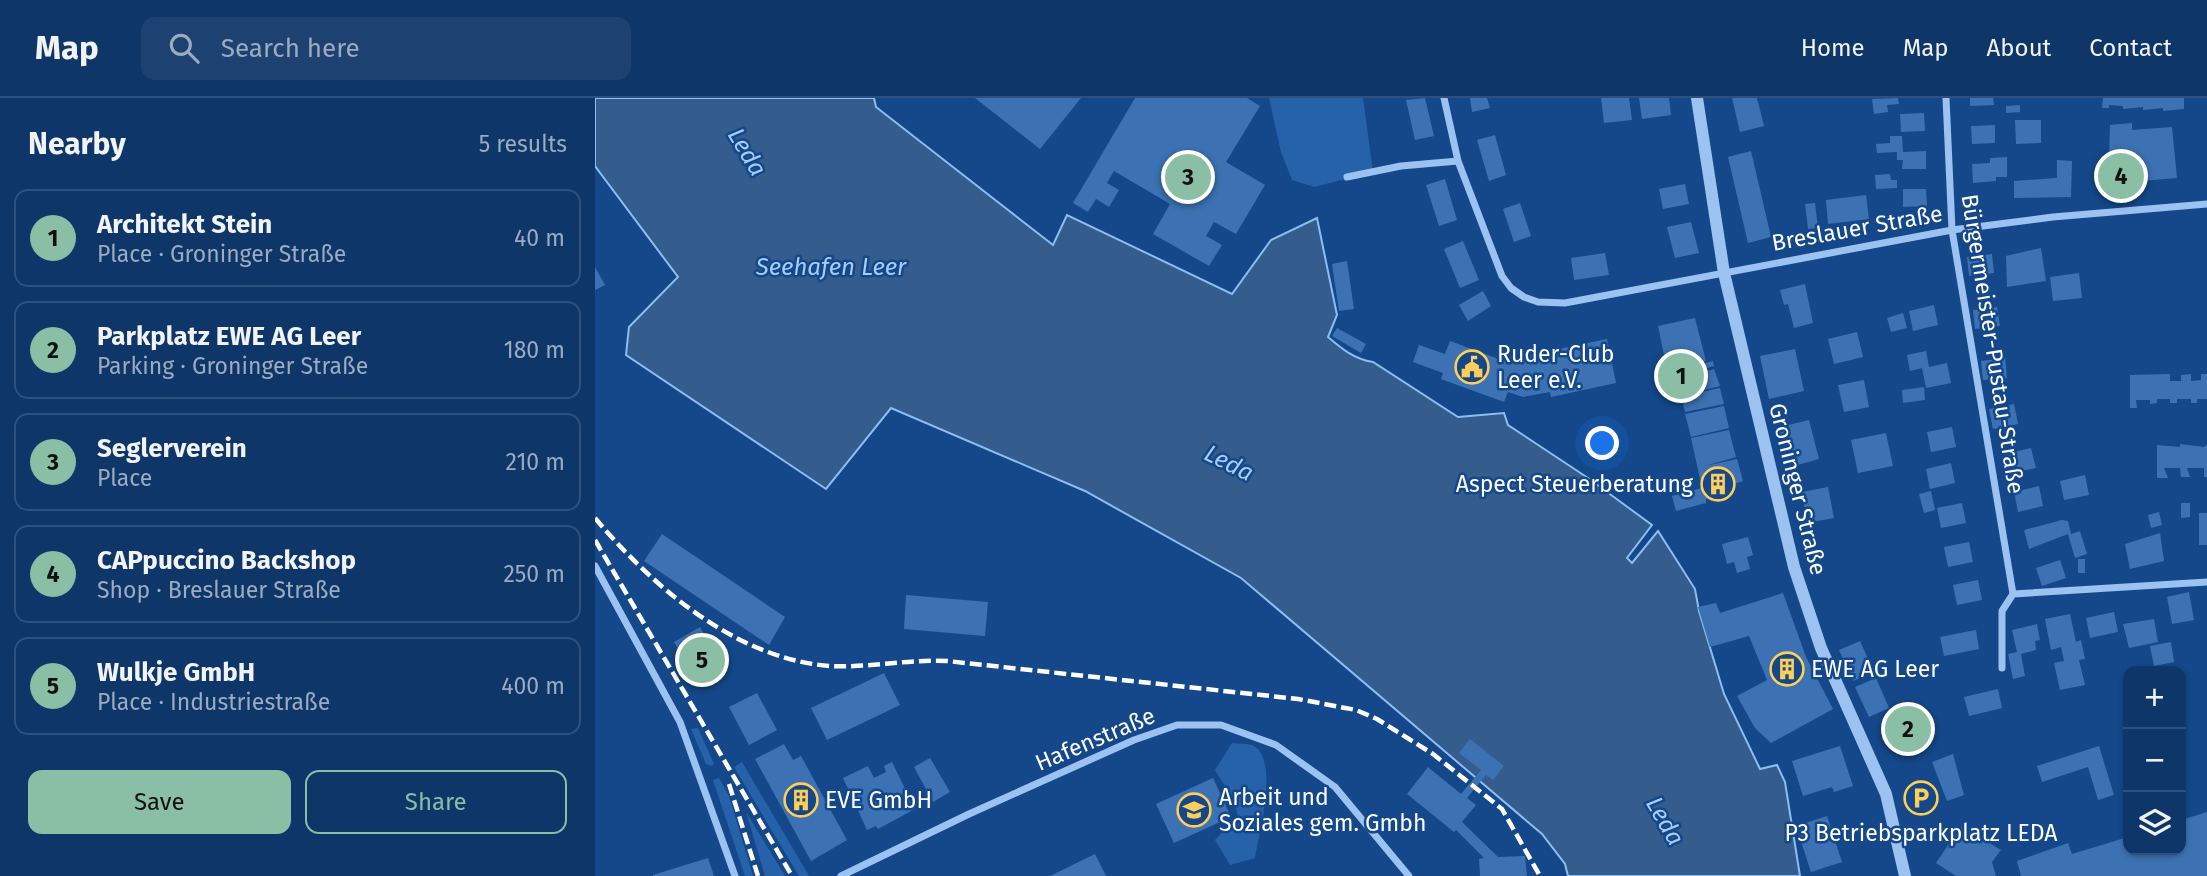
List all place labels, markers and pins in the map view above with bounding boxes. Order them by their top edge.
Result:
pin: 4 [2098,150,2144,202]
pin: 3 [1165,151,1211,203]
place label: Ruder-Club Leer e.V. [1497,340,1614,394]
public building icon: Ruder-Club Leer e.V. [1453,348,1491,386]
pin: 1 [1658,350,1704,402]
building icon: Aspect Steuerberatung [1699,465,1737,503]
place label: Aspect Steuerberatung [1456,470,1693,498]
pin: 5 [679,634,725,686]
building icon: EWE AG Leer [1768,650,1806,688]
place label: EWE AG Leer [1811,655,1939,683]
pin: 2 [1885,703,1931,755]
parking icon: P3 Betriebsparkplatz LEDA [1902,779,1940,817]
building icon: EVE GmbH [782,781,820,819]
place label: Arbeit und Soziales gem. Gmbh [1219,783,1426,837]
place label: EVE GmbH [825,786,932,814]
school or university icon: Arbeit und Soziales gem. Gmbh [1175,791,1213,829]
place label: P3 Betriebsparkplatz LEDA [1785,819,2058,847]

